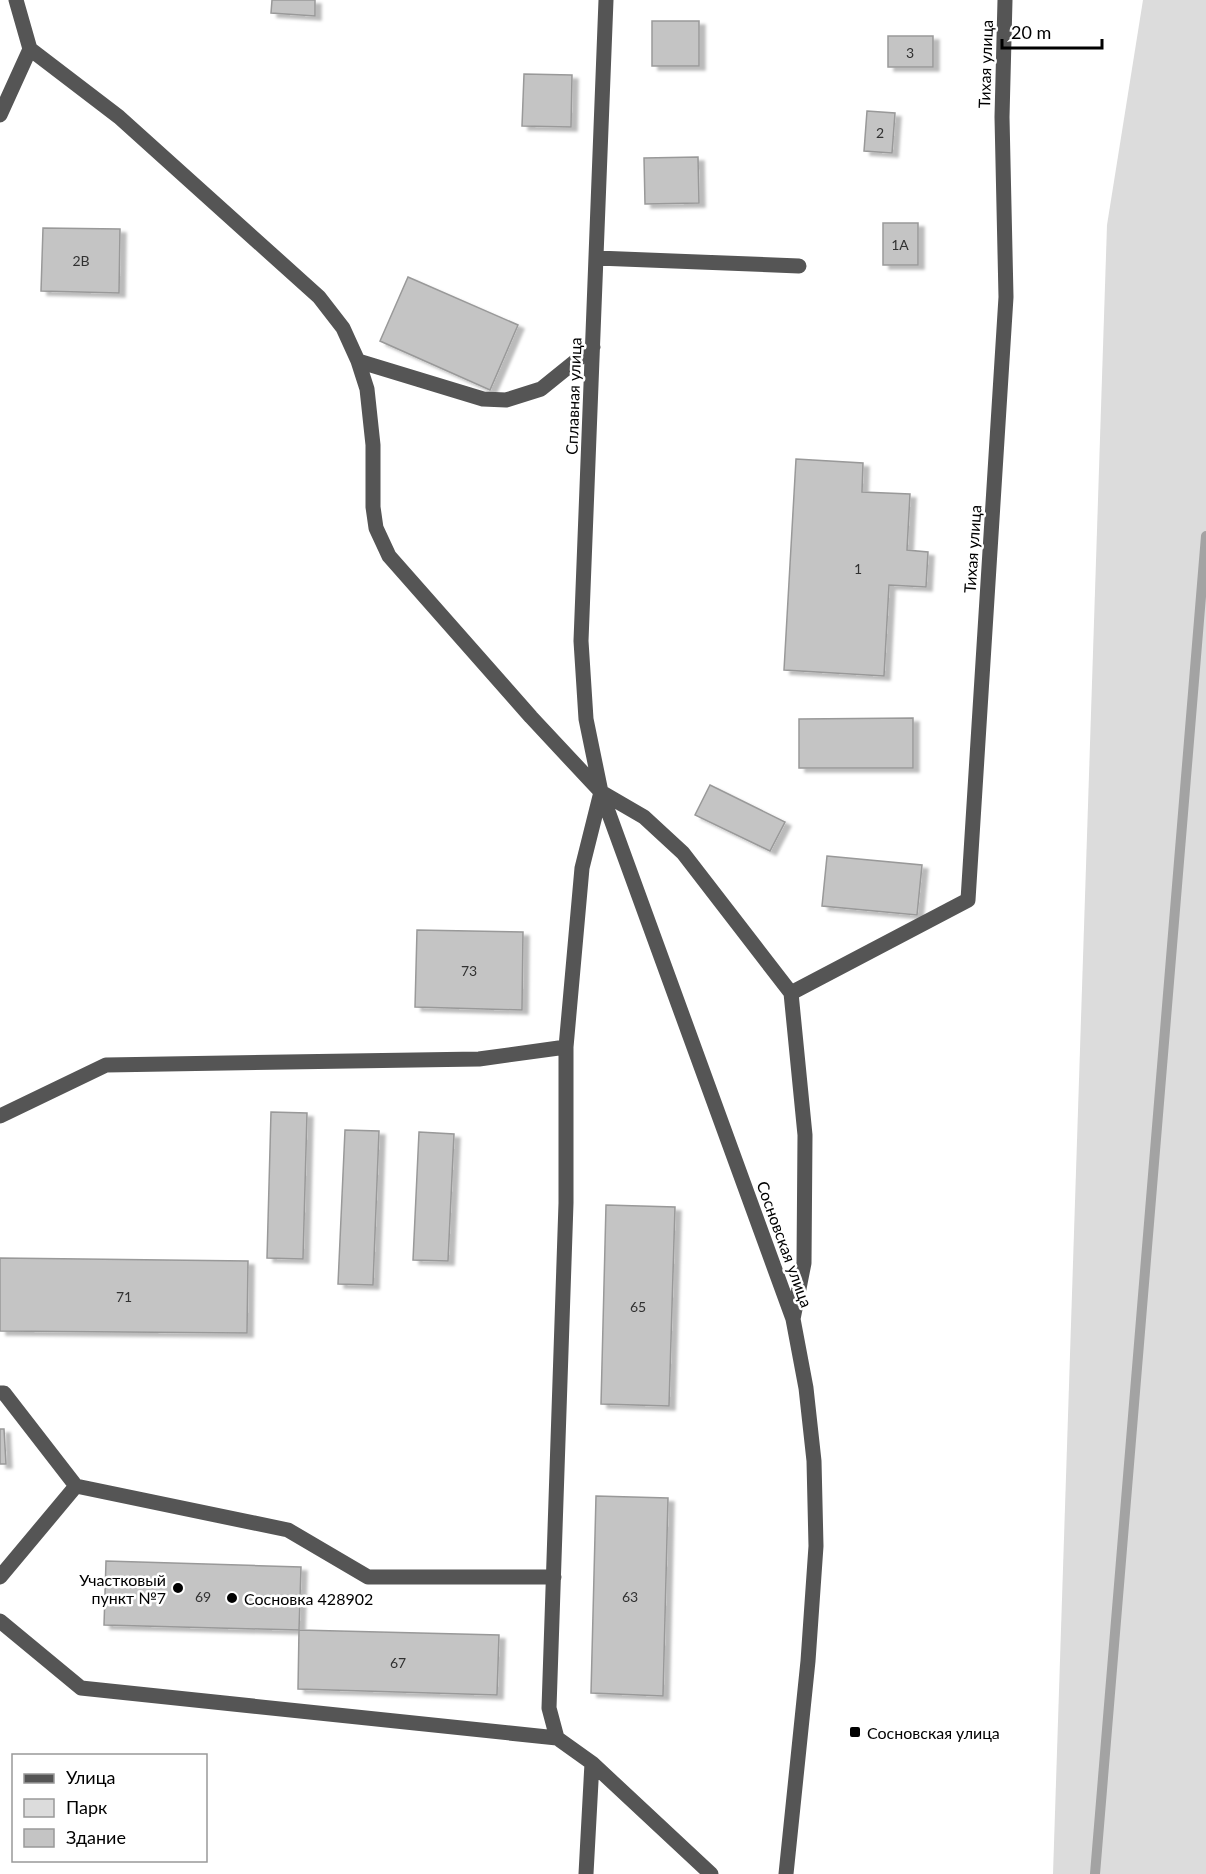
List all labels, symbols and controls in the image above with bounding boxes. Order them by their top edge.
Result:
scale bar [1002,12,1102,50]
street label: Тихая улица [974,19,996,109]
text: 20 m [1011,21,1051,43]
house number: 3 [906,44,914,61]
house number: 2 [876,124,884,141]
house number: 1А [891,236,909,253]
house number: 2В [72,252,90,269]
street label: Сплавная улица [561,337,585,455]
street label: Тихая улица [959,504,985,594]
house number: 1 [854,560,862,577]
house number: 73 [461,962,477,979]
street label: Сосновская улица [753,1178,817,1310]
house number: 71 [116,1288,132,1305]
house number: 65 [630,1298,646,1315]
place label: Участковый пункт №7 [79,1570,166,1607]
marker: Участковый пункт №7 [171,1581,185,1595]
house number: 69 [195,1588,211,1605]
house number: 63 [622,1588,638,1605]
place label: Сосновка 428902 [244,1589,373,1608]
marker: Сосновка 428902 [225,1591,239,1605]
house number: 67 [390,1654,406,1671]
place label: Сосновская улица [867,1723,1000,1742]
marker: Сосновская улица [848,1725,862,1739]
legend [12,1754,207,1862]
text: Улица [66,1766,116,1788]
text: Парк [66,1796,108,1818]
text: Здание [66,1826,126,1848]

